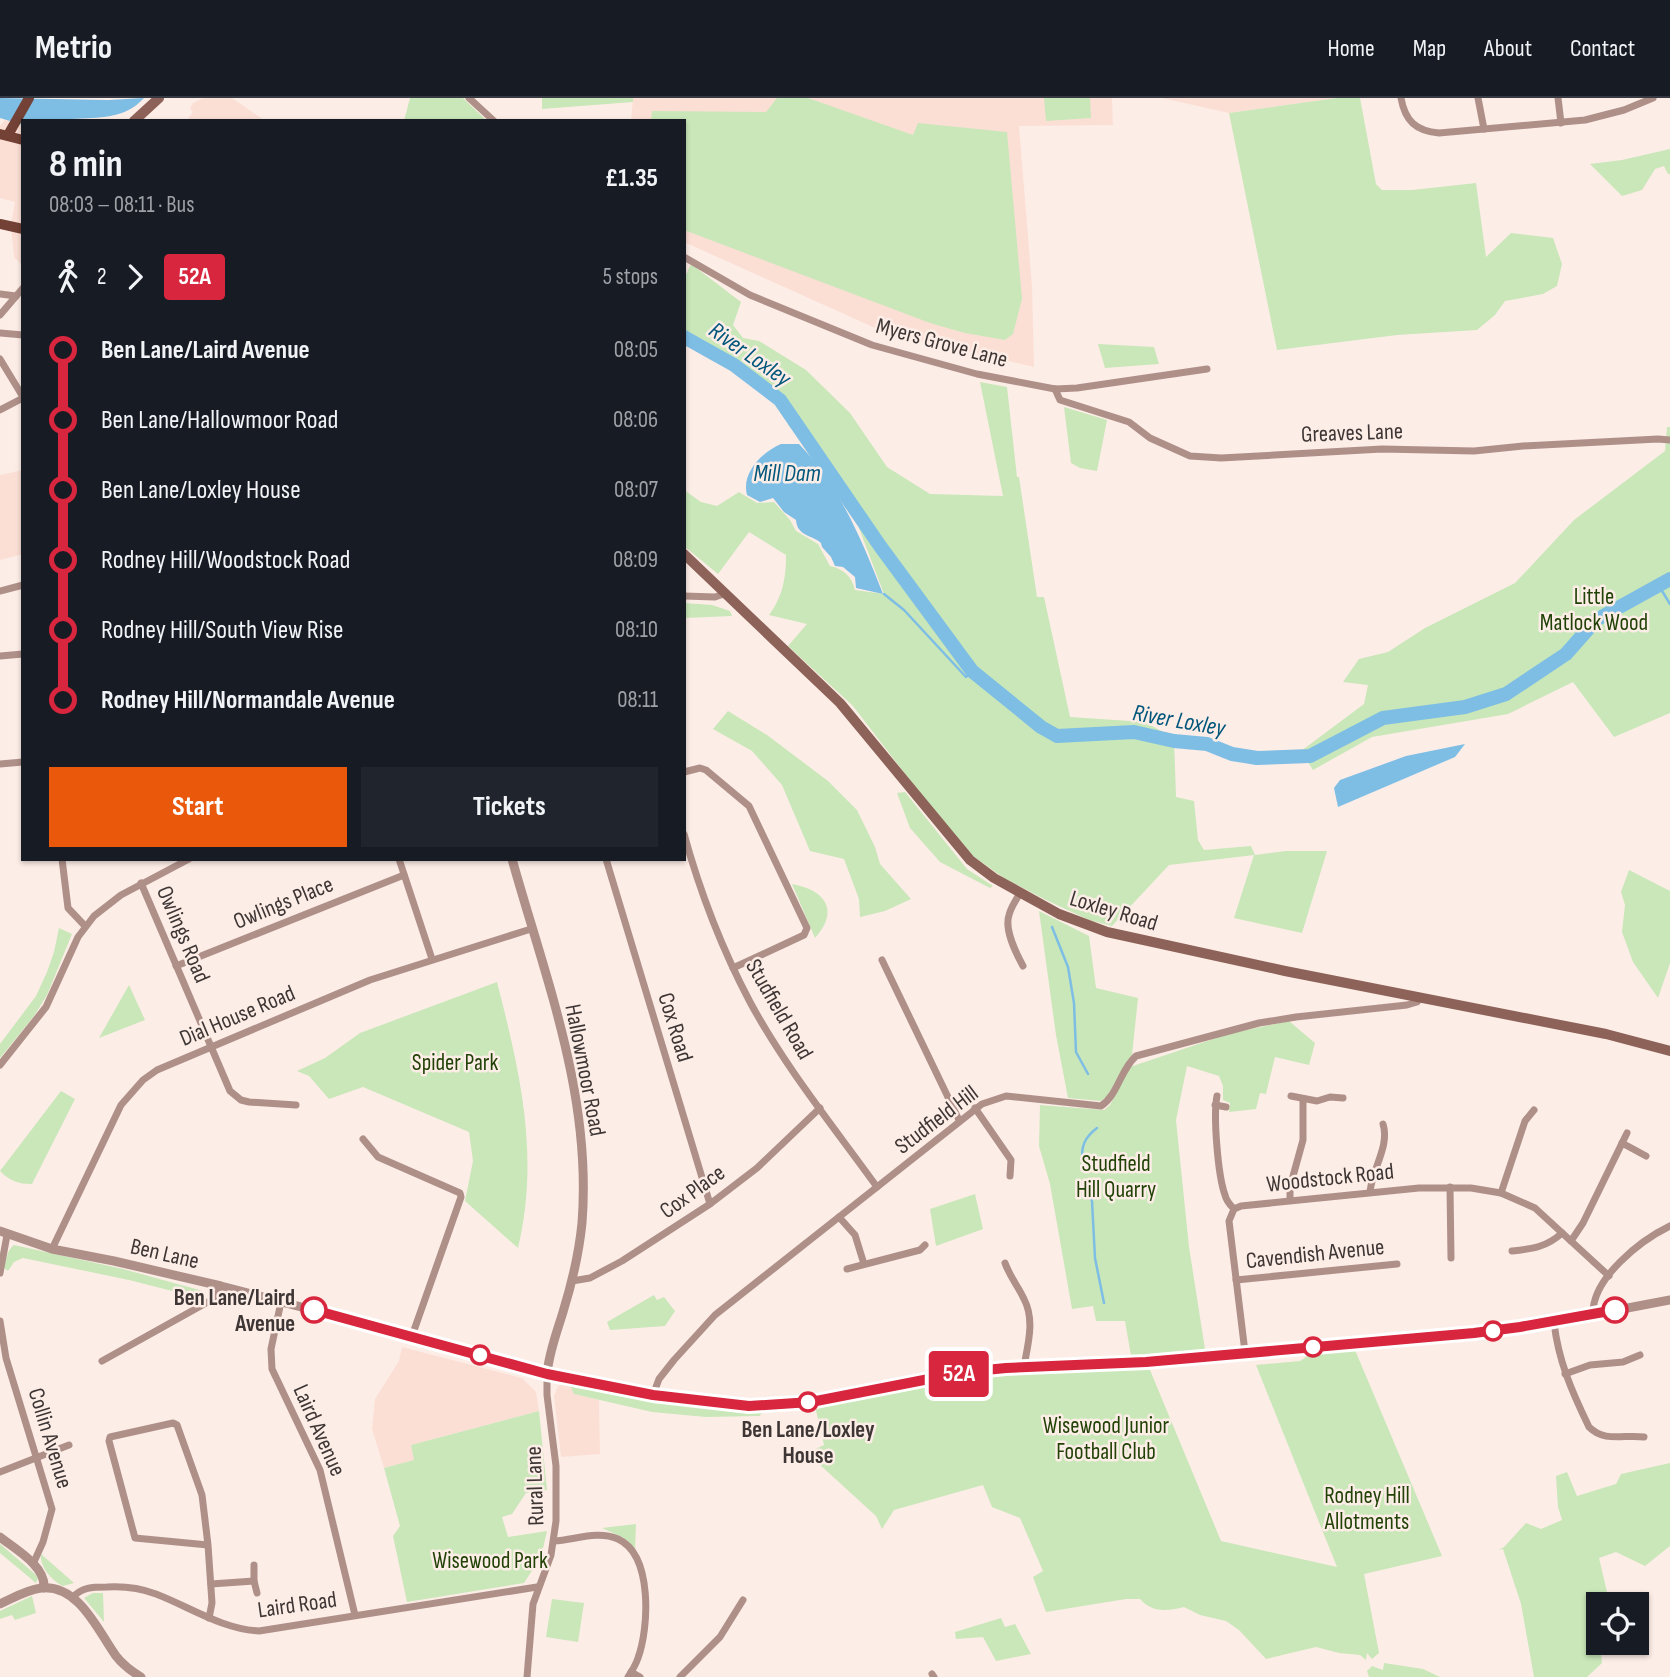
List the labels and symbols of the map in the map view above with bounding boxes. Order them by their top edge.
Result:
street label: Myers Grove Lane [873,312,1011,374]
water label: River Loxley [703,316,797,394]
street label: Greaves Lane [1301,417,1404,449]
water label: Mill Dam [753,459,821,488]
park label: Little Matlock Wood [1540,583,1648,637]
water label: River Loxley [1130,698,1228,743]
street label: Owlings Place [229,870,337,936]
street label: Owlings Road [150,882,216,987]
street label: Loxley Road [1066,884,1161,938]
street label: Studfield Road [739,954,819,1065]
street label: Dial House Road [175,979,299,1053]
street label: Cox Road [651,989,699,1065]
street label: Hallowmoor Road [559,1002,612,1139]
park label: Spider Park [412,1049,498,1077]
street label: Studfield Hill [889,1079,984,1160]
park label: Studfield Hill Quarry [1076,1150,1156,1204]
street label: Woodstock Road [1265,1157,1395,1199]
street label: Cox Place [655,1159,731,1225]
street label: Ben Lane [128,1233,202,1275]
street label: Cavendish Avenue [1244,1233,1386,1275]
place label: Ben Lane/Laird Avenue [174,1284,295,1338]
marker: Ben Lane/Laird Avenue [301,1297,327,1323]
unlabelled marker [1602,1297,1628,1323]
unlabelled marker [1483,1321,1503,1341]
unlabelled marker [1303,1337,1323,1357]
unlabelled marker [470,1345,490,1365]
line badge: 52A [919,1351,999,1397]
street label: Laird Avenue [286,1380,352,1481]
street label: Collin Avenue [22,1385,79,1492]
marker: Ben Lane/Loxley House [798,1392,818,1412]
park label: Wisewood Junior Football Club [1043,1412,1170,1466]
place label: Ben Lane/Loxley House [741,1416,875,1470]
street label: Rural Lane [520,1446,550,1526]
park label: Rodney Hill Allotments [1324,1482,1410,1536]
park label: Wisewood Park [432,1547,548,1575]
street label: Laird Road [256,1586,338,1624]

